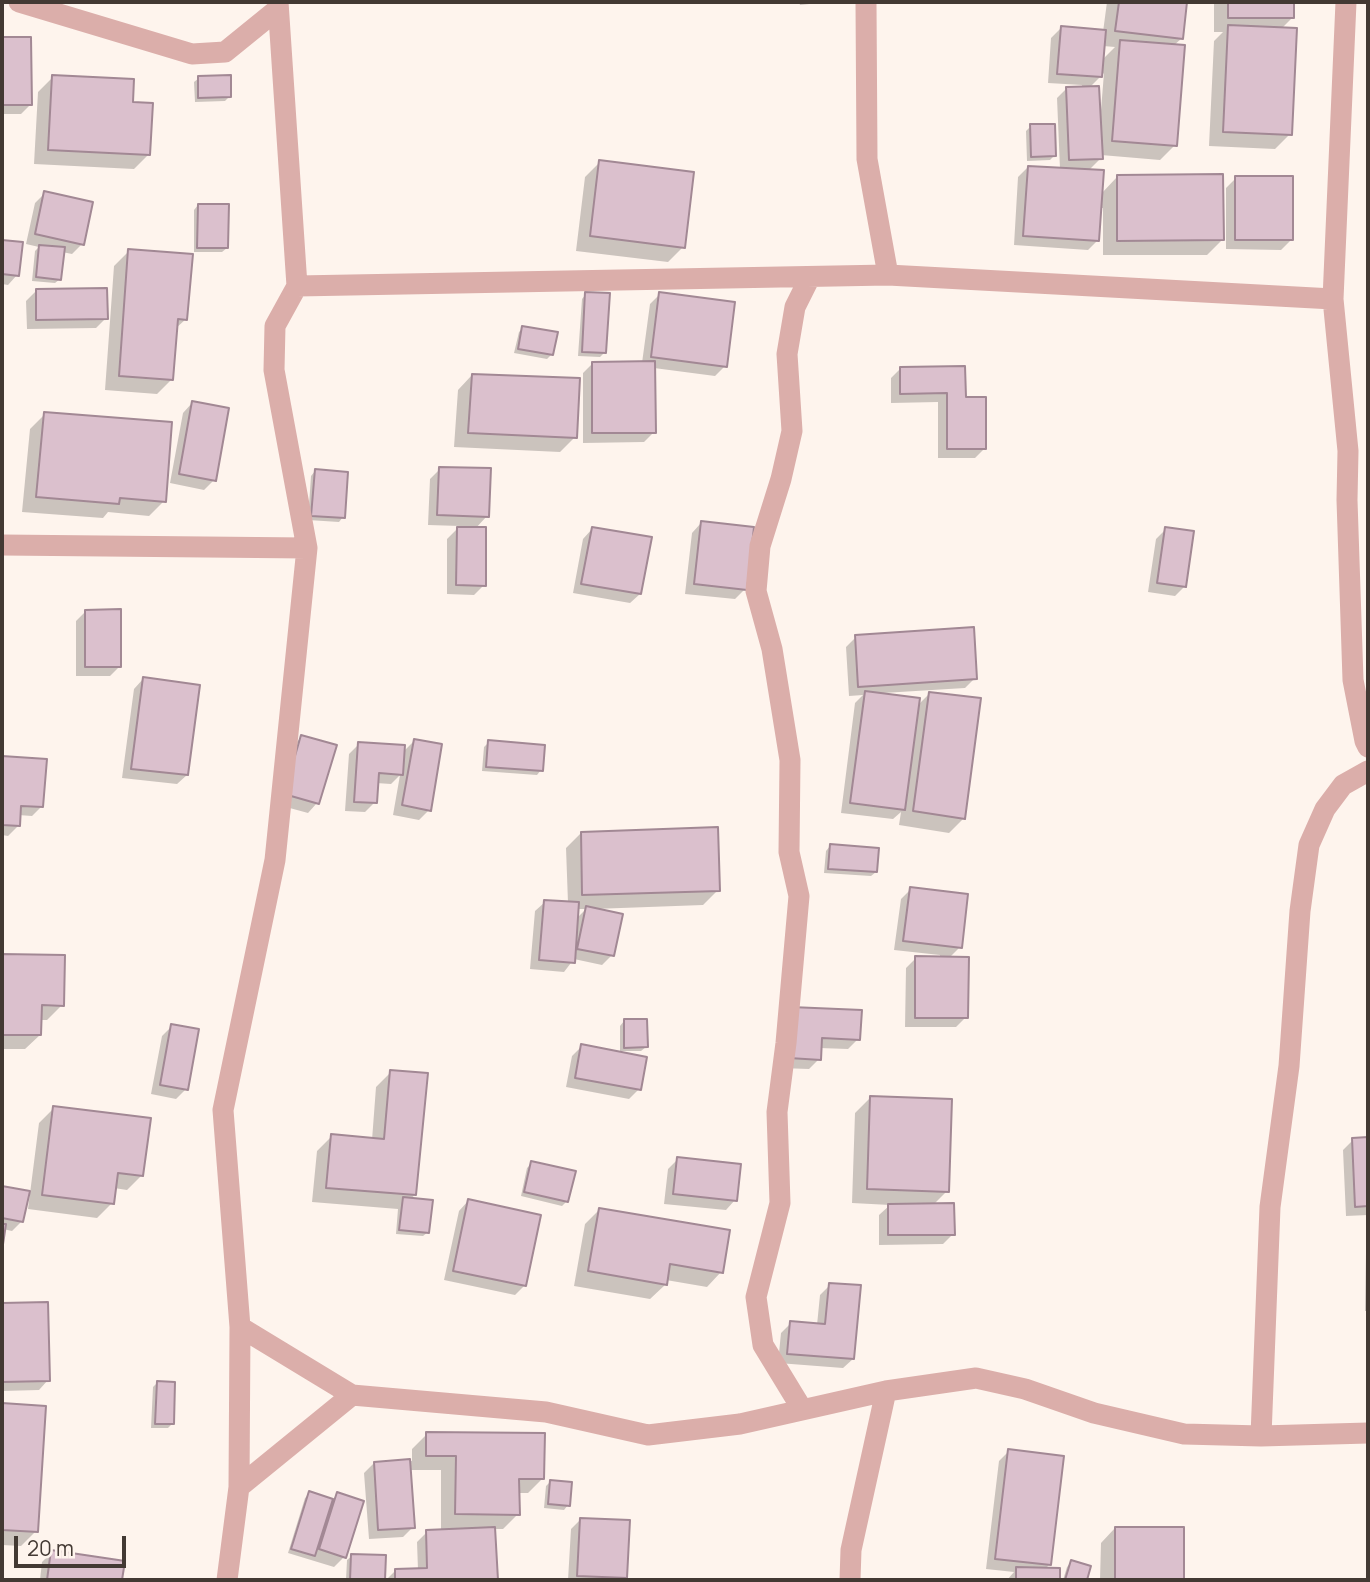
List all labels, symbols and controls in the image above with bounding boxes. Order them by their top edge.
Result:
scale bar [18,1522,130,1566]
text: 20 m [27,1534,74,1562]

